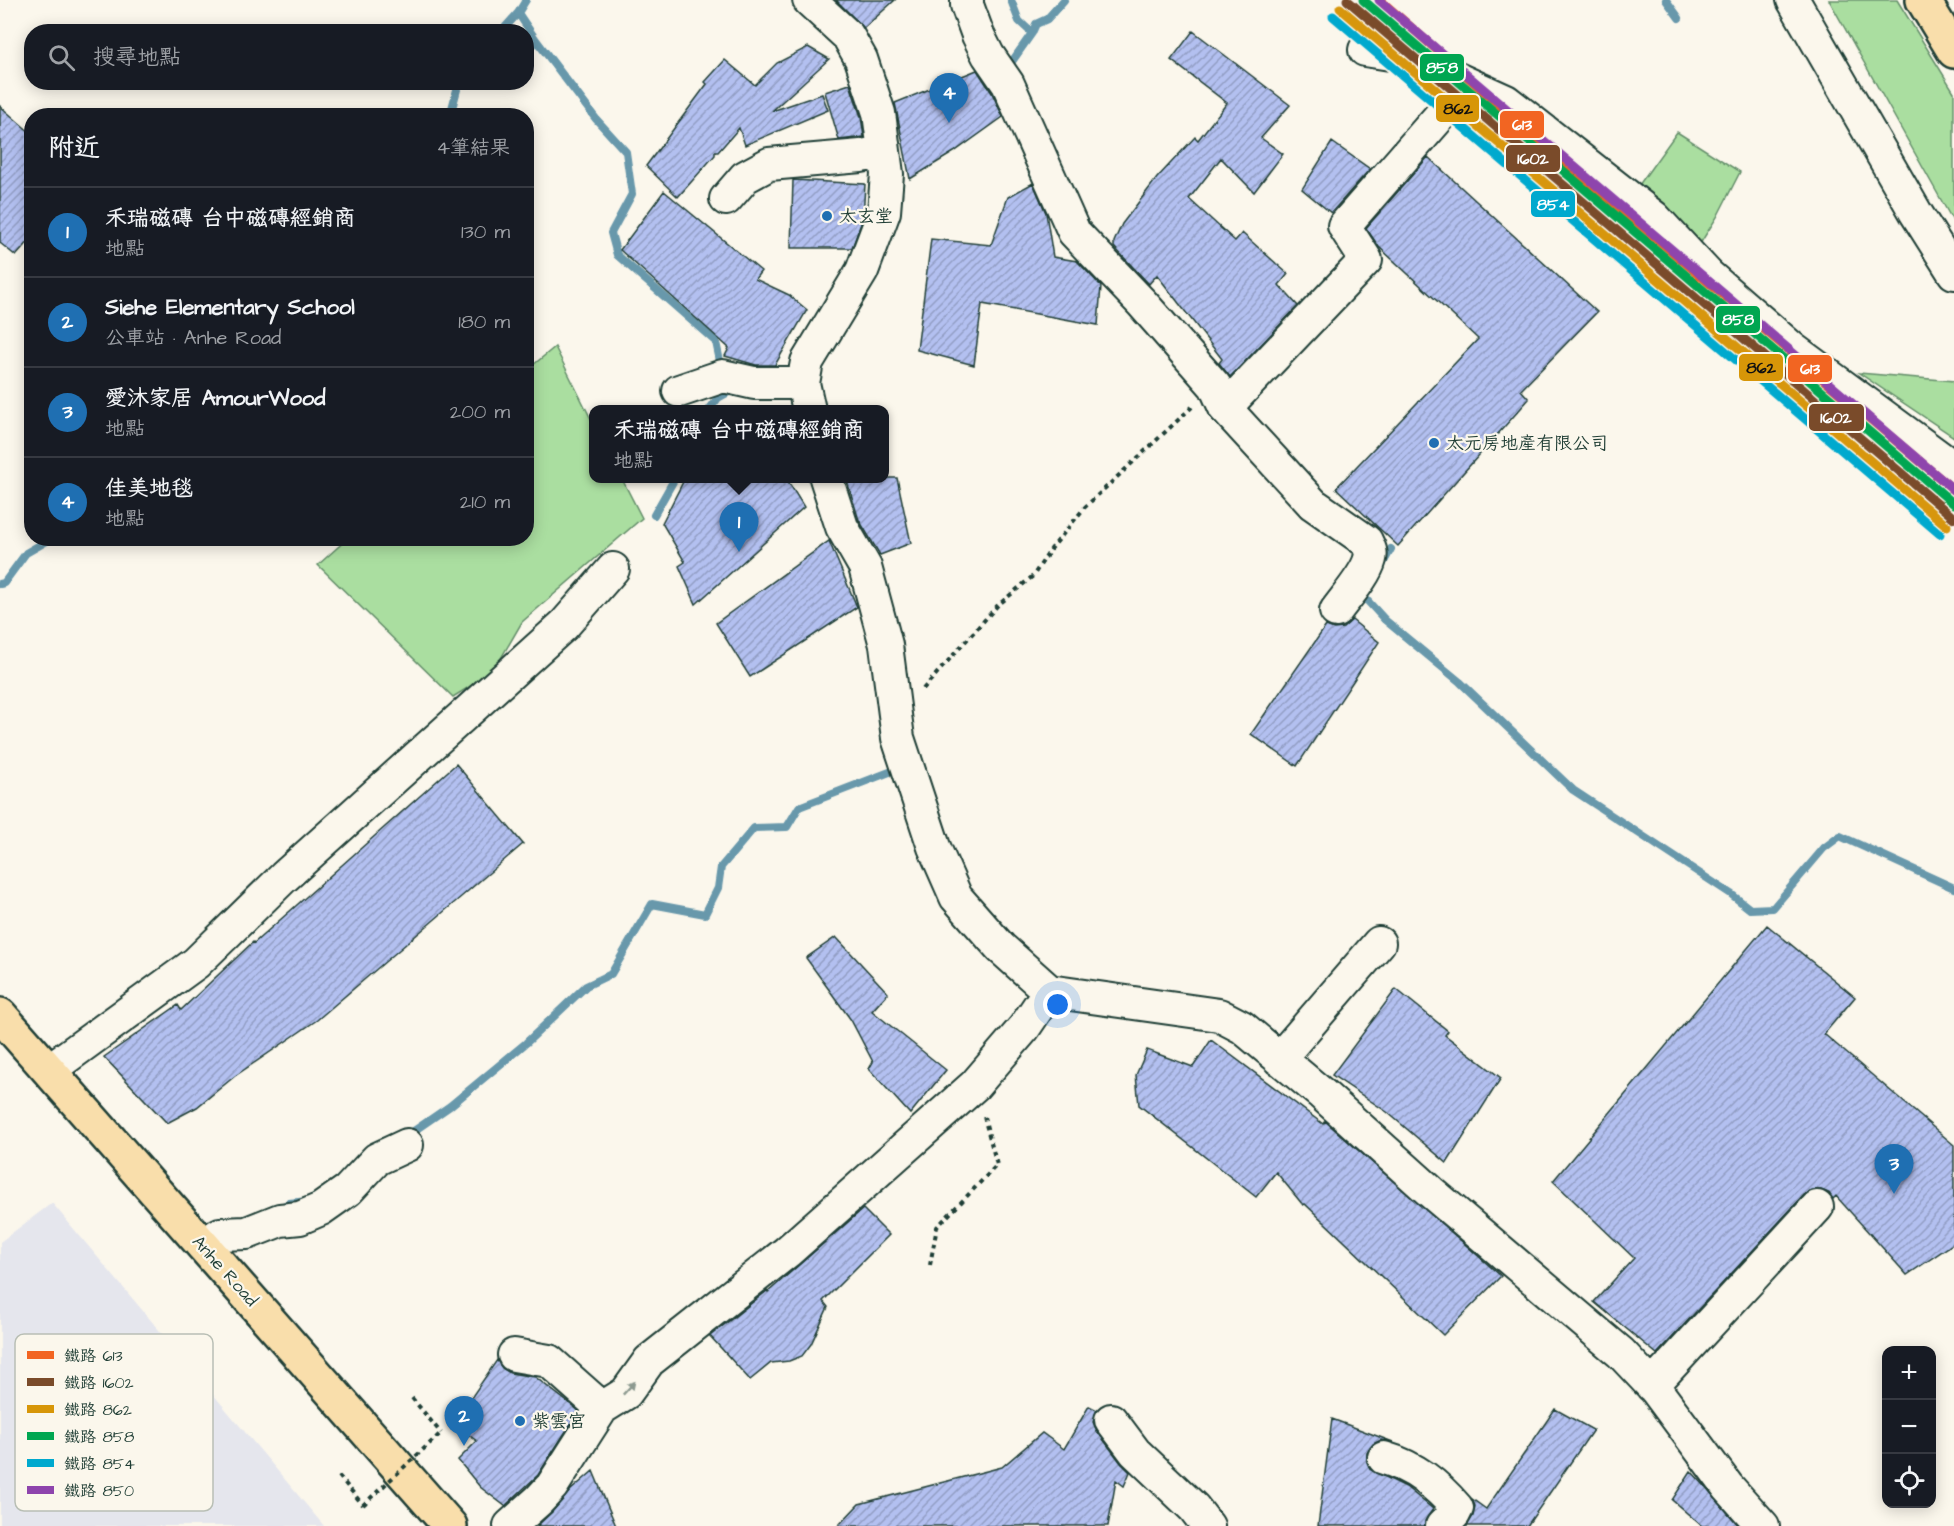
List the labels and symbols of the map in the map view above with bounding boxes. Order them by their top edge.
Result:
line badge: 858 [1419,53,1465,82]
text: 858 [1426,57,1459,79]
pin: 4 [930,74,968,123]
line badge: 862 [1435,94,1480,123]
text: 862 [1443,98,1474,120]
line badge: 613 [1499,110,1545,139]
text: 613 [1512,114,1533,136]
line badge: 1602 [1505,144,1561,173]
text: 1602 [1517,148,1550,170]
line badge: 854 [1530,190,1576,218]
text: 854 [1537,194,1569,216]
place label: 太玄堂 [839,204,893,229]
marker: 太玄堂 [820,209,834,223]
line badge: 858 [1715,305,1761,334]
text: 858 [1722,309,1755,331]
line badge: 862 [1738,353,1784,382]
line badge: 613 [1787,354,1833,383]
text: 862 [1746,357,1777,379]
text: 613 [1800,358,1821,380]
line badge: 1602 [1808,403,1865,432]
text: 1602 [1820,407,1853,429]
place label: 太元房地產有限公司 [1446,431,1608,456]
marker: 太元房地產有限公司 [1427,436,1441,450]
pin: 1 [720,502,758,552]
your location [1043,990,1072,1019]
pin: 3 [1874,1144,1914,1194]
street label: Anhe Road [186,1230,264,1312]
legend [15,1334,213,1511]
text: 鐵路 613 [64,1345,123,1367]
text: 鐵路 1602 [64,1372,134,1394]
one-way arrow [622,1381,636,1396]
pin: 2 [444,1396,484,1446]
text: 鐵路 862 [64,1399,132,1421]
place label: 紫雲宮 [532,1409,586,1434]
marker: 紫雲宮 [513,1414,527,1428]
text: 鐵路 858 [64,1426,135,1448]
text: 鐵路 854 [64,1453,135,1475]
text: 鐵路 850 [64,1480,134,1502]

